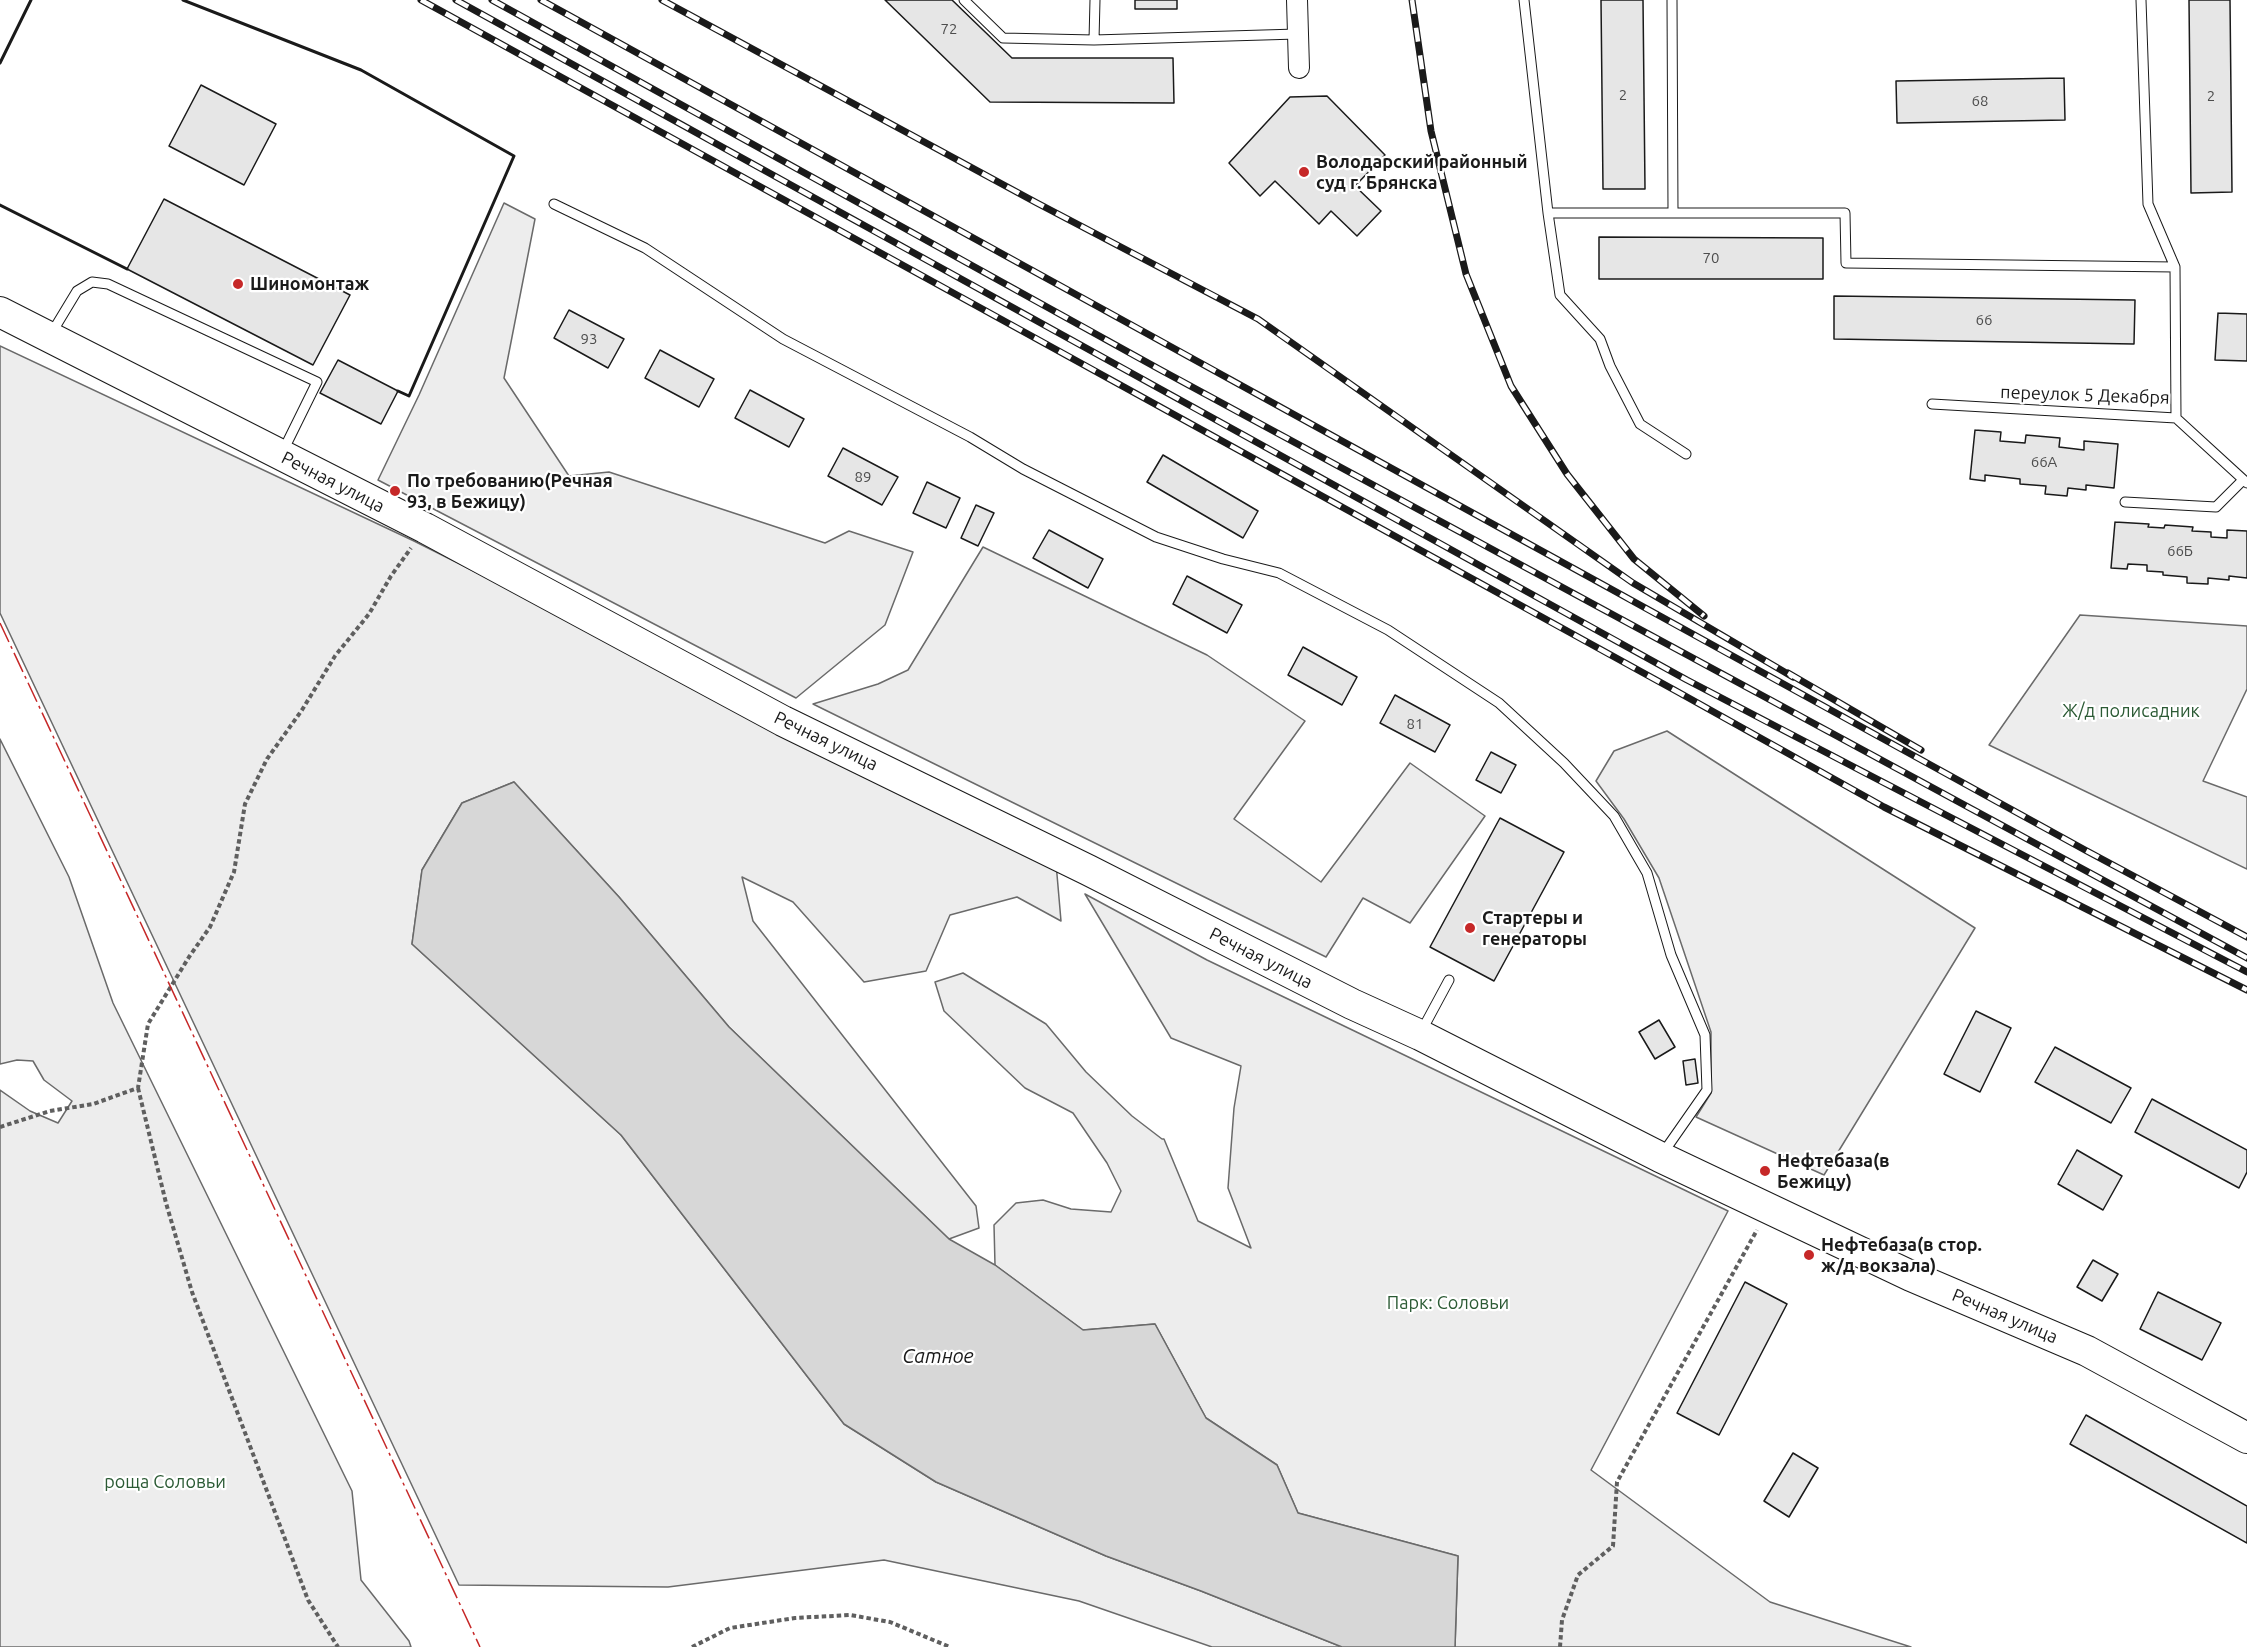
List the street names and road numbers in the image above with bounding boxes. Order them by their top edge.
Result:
street label: переулок 5 Декабря [2000,381,2170,409]
street label: Речная улица [278,447,388,517]
street label: Речная улица [771,707,881,775]
street label: Речная улица [1206,923,1316,993]
street label: Речная улица [1949,1284,2061,1348]

